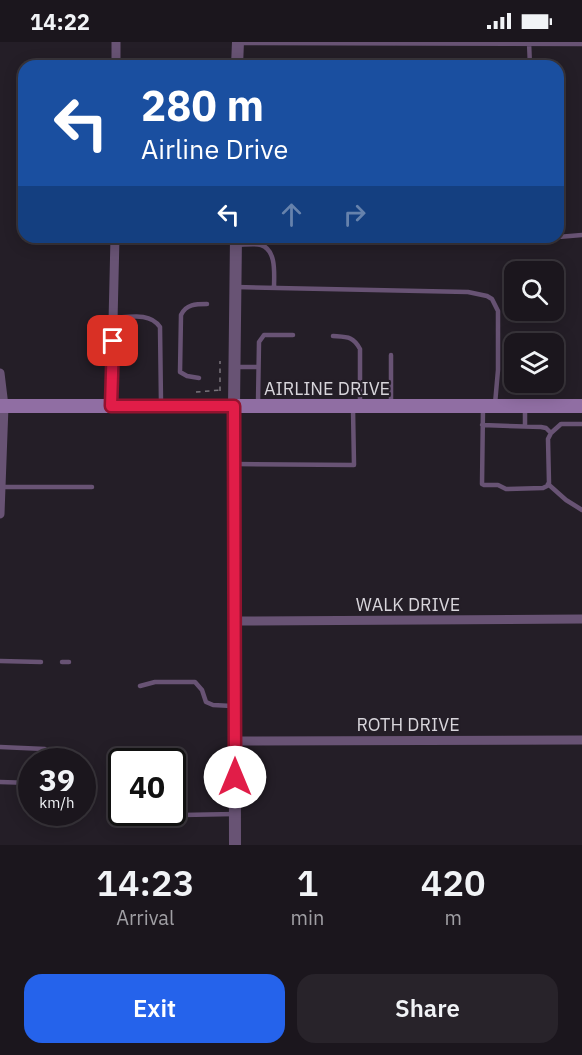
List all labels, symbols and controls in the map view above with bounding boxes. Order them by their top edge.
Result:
text: 14:22 [30,7,90,36]
text: 280 m [141,78,264,133]
icon: left [42,84,120,162]
text: Airline Drive [141,131,288,166]
icon: left [212,198,245,231]
icon: ahead [275,198,308,231]
icon: right [338,198,371,231]
map controls [504,261,564,393]
button: search [504,261,564,321]
pin [87,315,138,366]
icon: arrive [96,324,129,357]
button: layers [504,333,564,393]
street label: AIRLINE DRIVE [264,377,390,400]
street label: WALK DRIVE [356,593,460,616]
street label: ROTH DRIVE [356,713,460,736]
position arrow [203,745,267,809]
speed limit sign: 40 [108,748,186,826]
text: 39 [39,760,75,799]
text: km/h [39,793,75,812]
text: 14:23 [96,859,194,906]
text: 1 [297,859,318,906]
text: 420 [421,859,486,906]
text: Arrival [116,904,174,931]
text: min [291,904,324,931]
text: m [444,904,462,931]
button: Exit [24,974,285,1043]
button: Share [297,974,558,1043]

